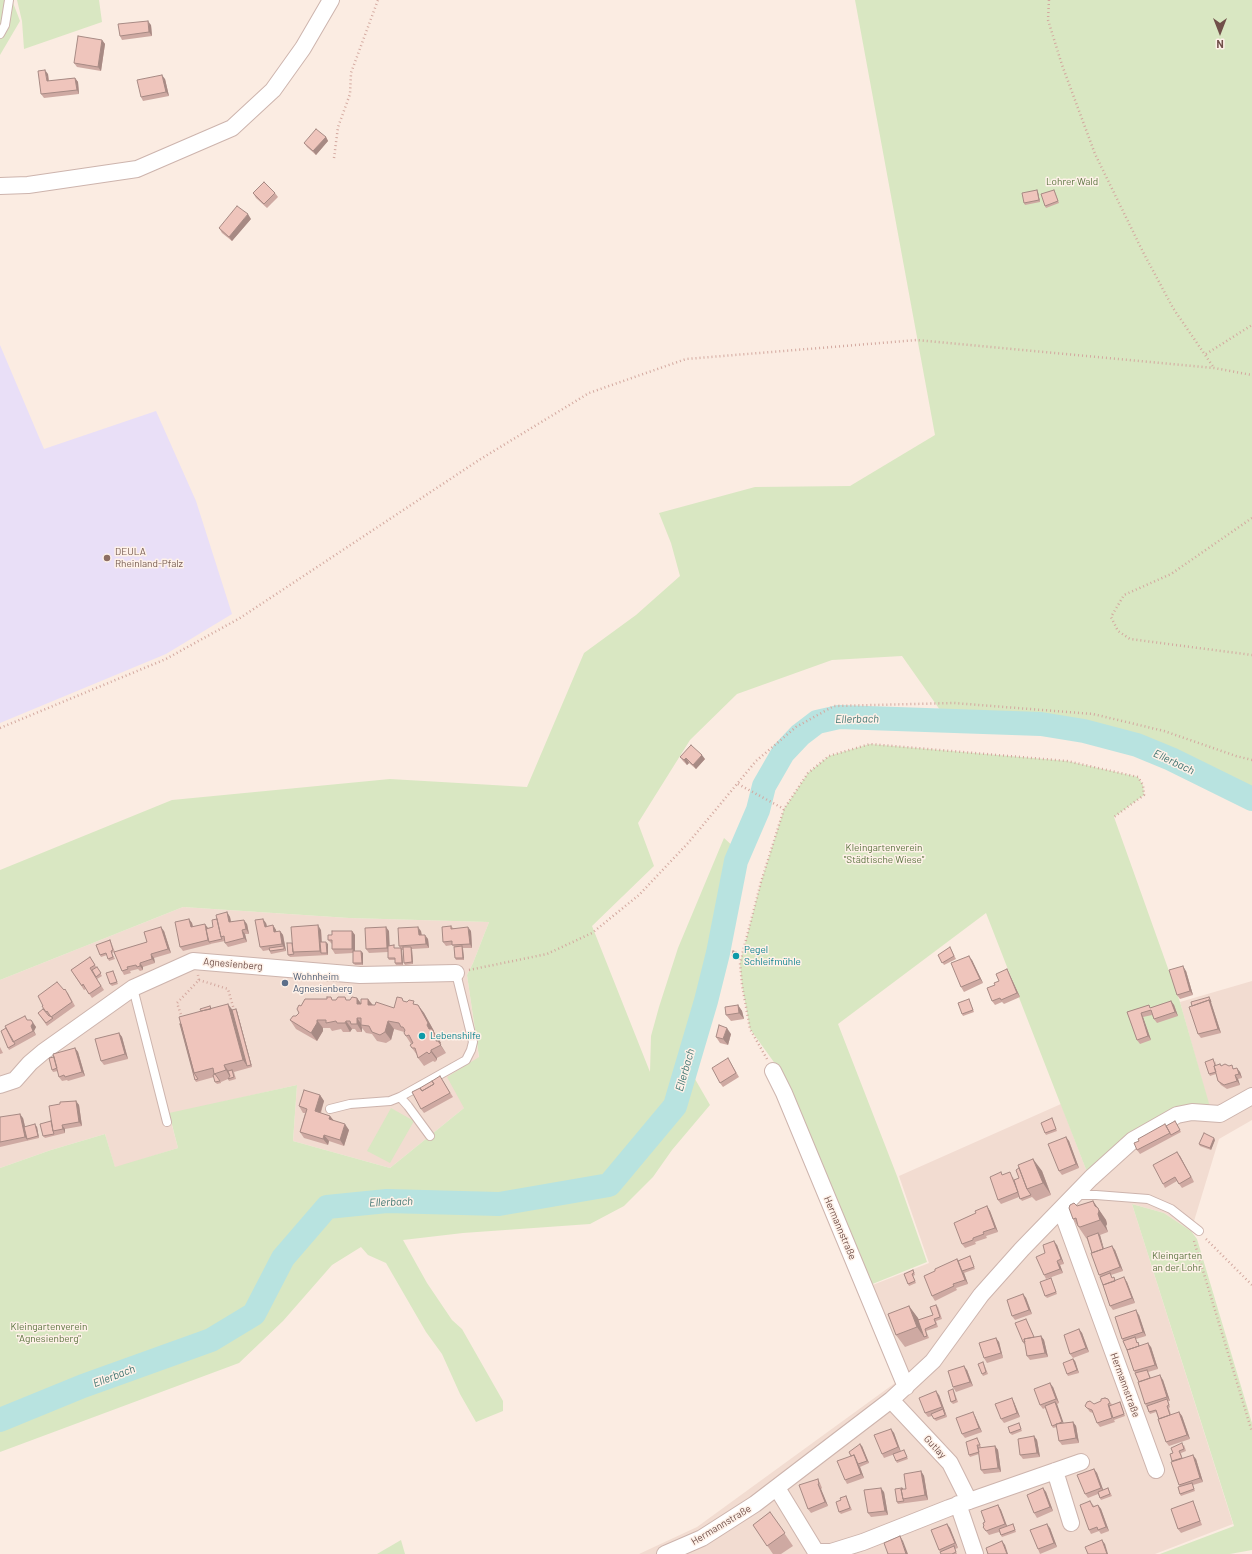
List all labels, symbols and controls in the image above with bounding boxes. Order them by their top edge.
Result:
north arrow [1200,12,1240,52]
text: N [1216,38,1224,51]
park label: Lohrer Wald [1046,176,1098,188]
place label: DEULA Rheinland-Pfalz [115,546,183,570]
marker: DEULA Rheinland-Pfalz [102,553,112,563]
water label: Ellerbach [835,712,879,726]
water label: Ellerbach [1151,747,1197,777]
park label: Kleingartenverein "Städtische Wiese" [844,842,924,866]
place label: Pegel Schleifmühle [744,944,801,968]
marker: Pegel Schleifmühle [731,951,741,961]
street label: Agnesienberg [203,955,263,973]
place label: Wohnheim Agnesienberg [293,971,352,994]
marker: Wohnheim Agnesienberg [280,978,290,988]
place label: Lebenshilfe [430,1030,481,1042]
marker: Lebenshilfe [417,1031,427,1041]
water label: Ellerbach [673,1047,697,1093]
street label: Hermannstraße [821,1194,859,1262]
water label: Ellerbach [369,1195,413,1209]
park label: Kleingarten an der Lohr [1152,1250,1202,1274]
park label: Kleingartenverein "Agnesienberg" [11,1321,87,1344]
street label: Hermannstraße [1108,1351,1142,1419]
water label: Ellerbach [91,1362,137,1390]
street label: Gutlay [921,1433,949,1461]
street label: Hermannstraße [689,1502,753,1548]

